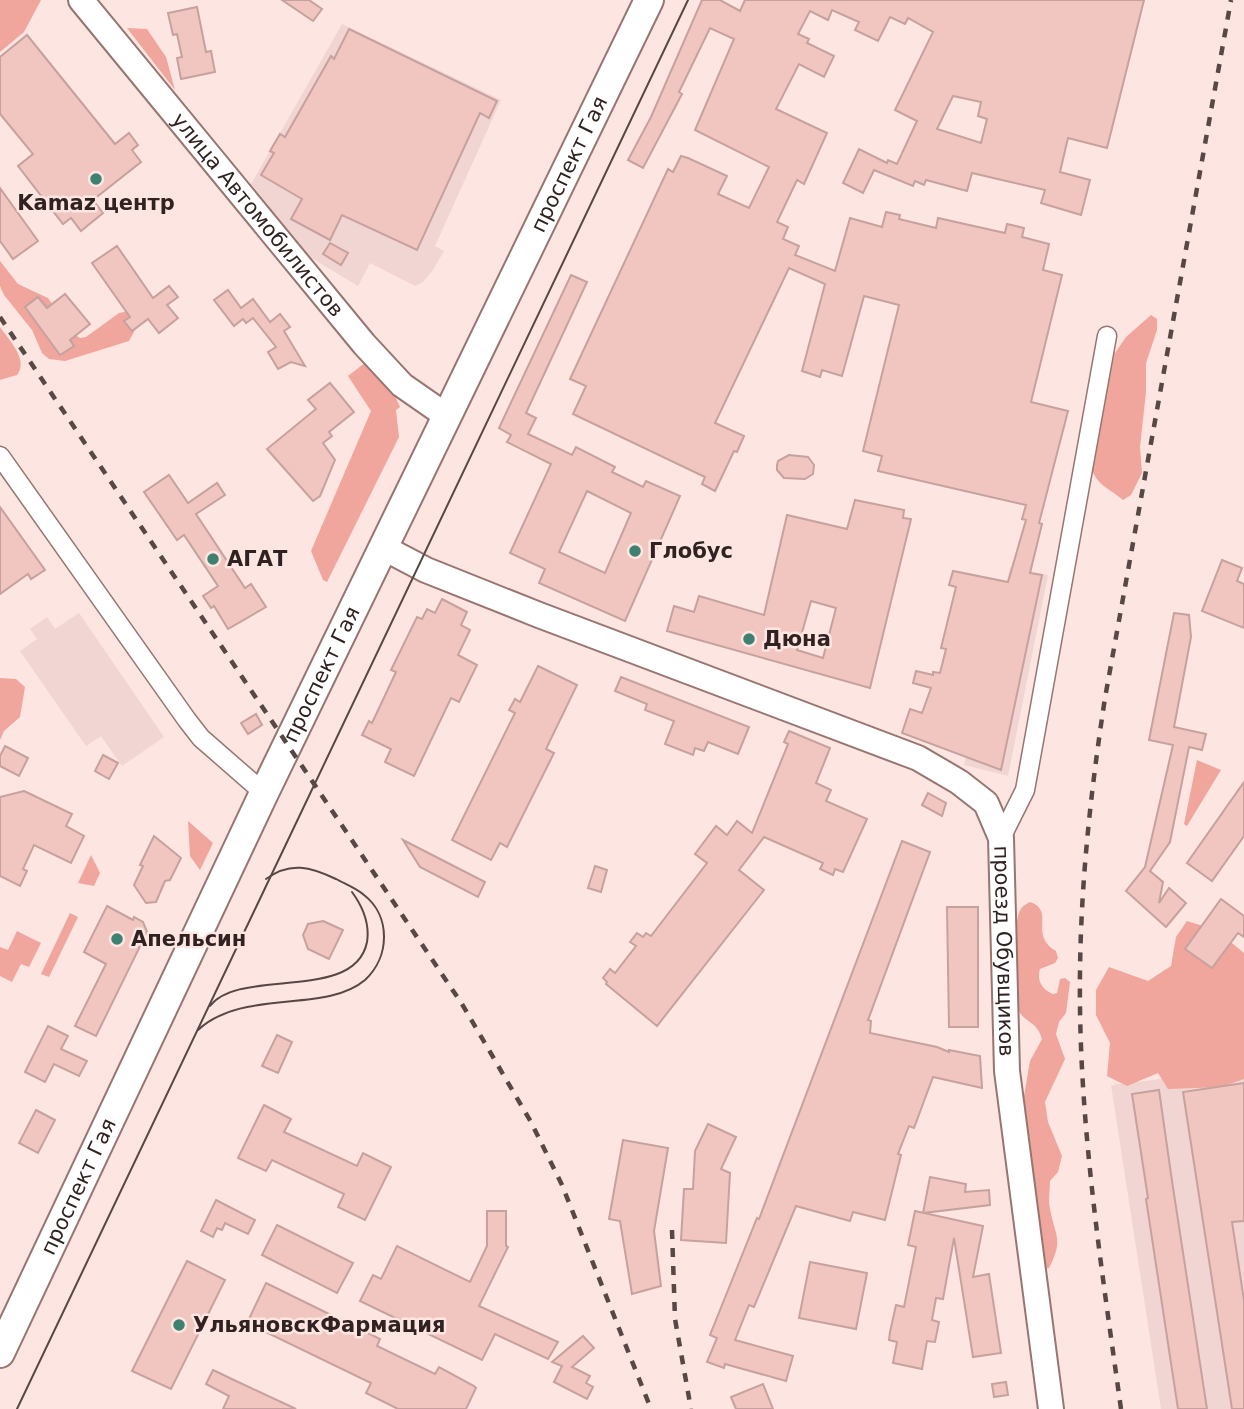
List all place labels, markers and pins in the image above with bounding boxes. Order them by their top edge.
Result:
marker: Kamaz центр [88,171,104,187]
place label: Kamaz центр [17,191,175,215]
place label: Глобус [649,539,733,563]
marker: Глобус [627,543,643,559]
place label: АГАТ [227,547,288,571]
marker: АГАТ [205,551,221,567]
place label: Дюна [763,627,831,651]
marker: Дюна [741,631,757,647]
place label: Апельсин [131,927,246,951]
marker: Апельсин [109,931,125,947]
place label: УльяновскФармация [193,1313,445,1337]
marker: УльяновскФармация [171,1317,187,1333]

